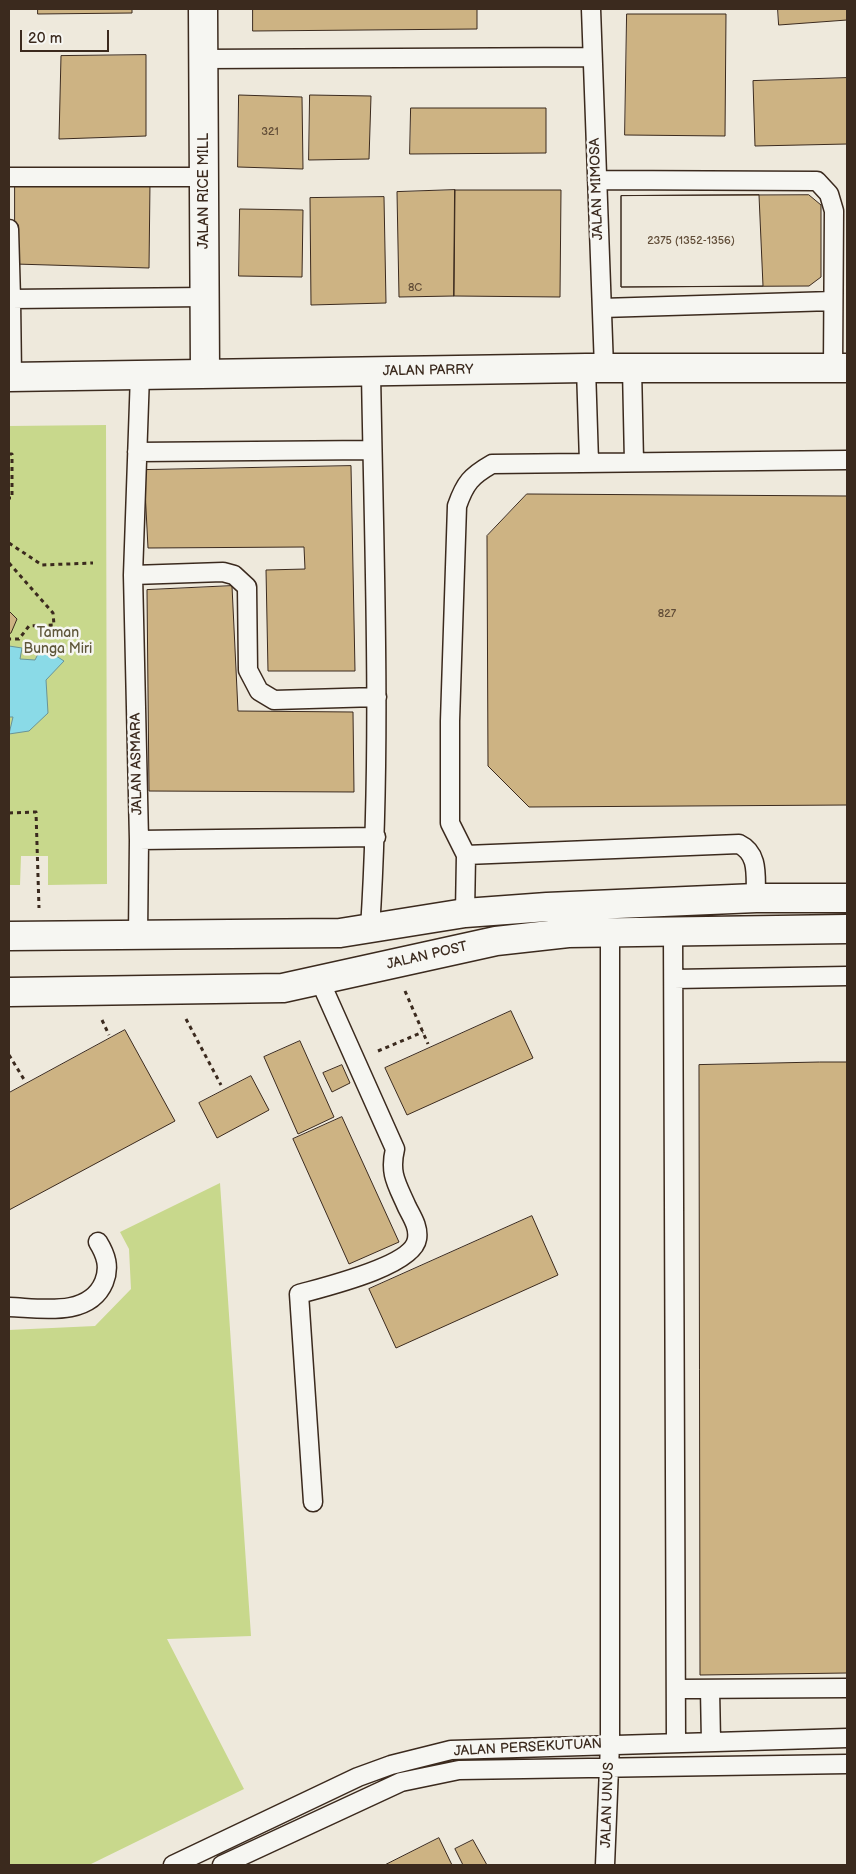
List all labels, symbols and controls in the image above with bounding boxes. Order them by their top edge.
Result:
scale bar [22,20,111,52]
text: 20 m [28,29,62,48]
house number: 321 [261,125,279,139]
street label: JALAN RICE MILL [196,133,212,249]
street label: JALAN MIMOSA [587,138,607,240]
house number: 2375 (1352-1356) [647,234,735,248]
house number: 8C [408,281,422,295]
street label: JALAN PARRY [383,362,473,380]
house number: 827 [658,607,676,621]
park label: Taman Bunga Miri [24,625,92,658]
street label: JALAN ASMARA [128,713,146,815]
street label: JALAN POST [385,939,469,973]
street label: JALAN PERSEKUTUAN [453,1736,603,1760]
street label: JALAN UNUS [598,1762,618,1848]

